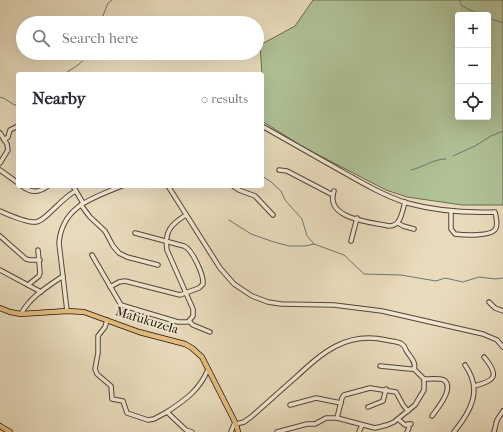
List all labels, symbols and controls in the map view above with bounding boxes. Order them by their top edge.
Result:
map controls [455,12,491,120]
button: + [455,12,491,48]
search box [16,16,264,60]
icon: search [30,27,52,49]
text: Search here [62,29,138,47]
button: − [455,48,491,84]
button: locate [455,84,491,120]
text: Nearby [32,88,86,108]
text: 0 results [201,91,248,106]
street label: Mafukuzela [114,303,181,337]

